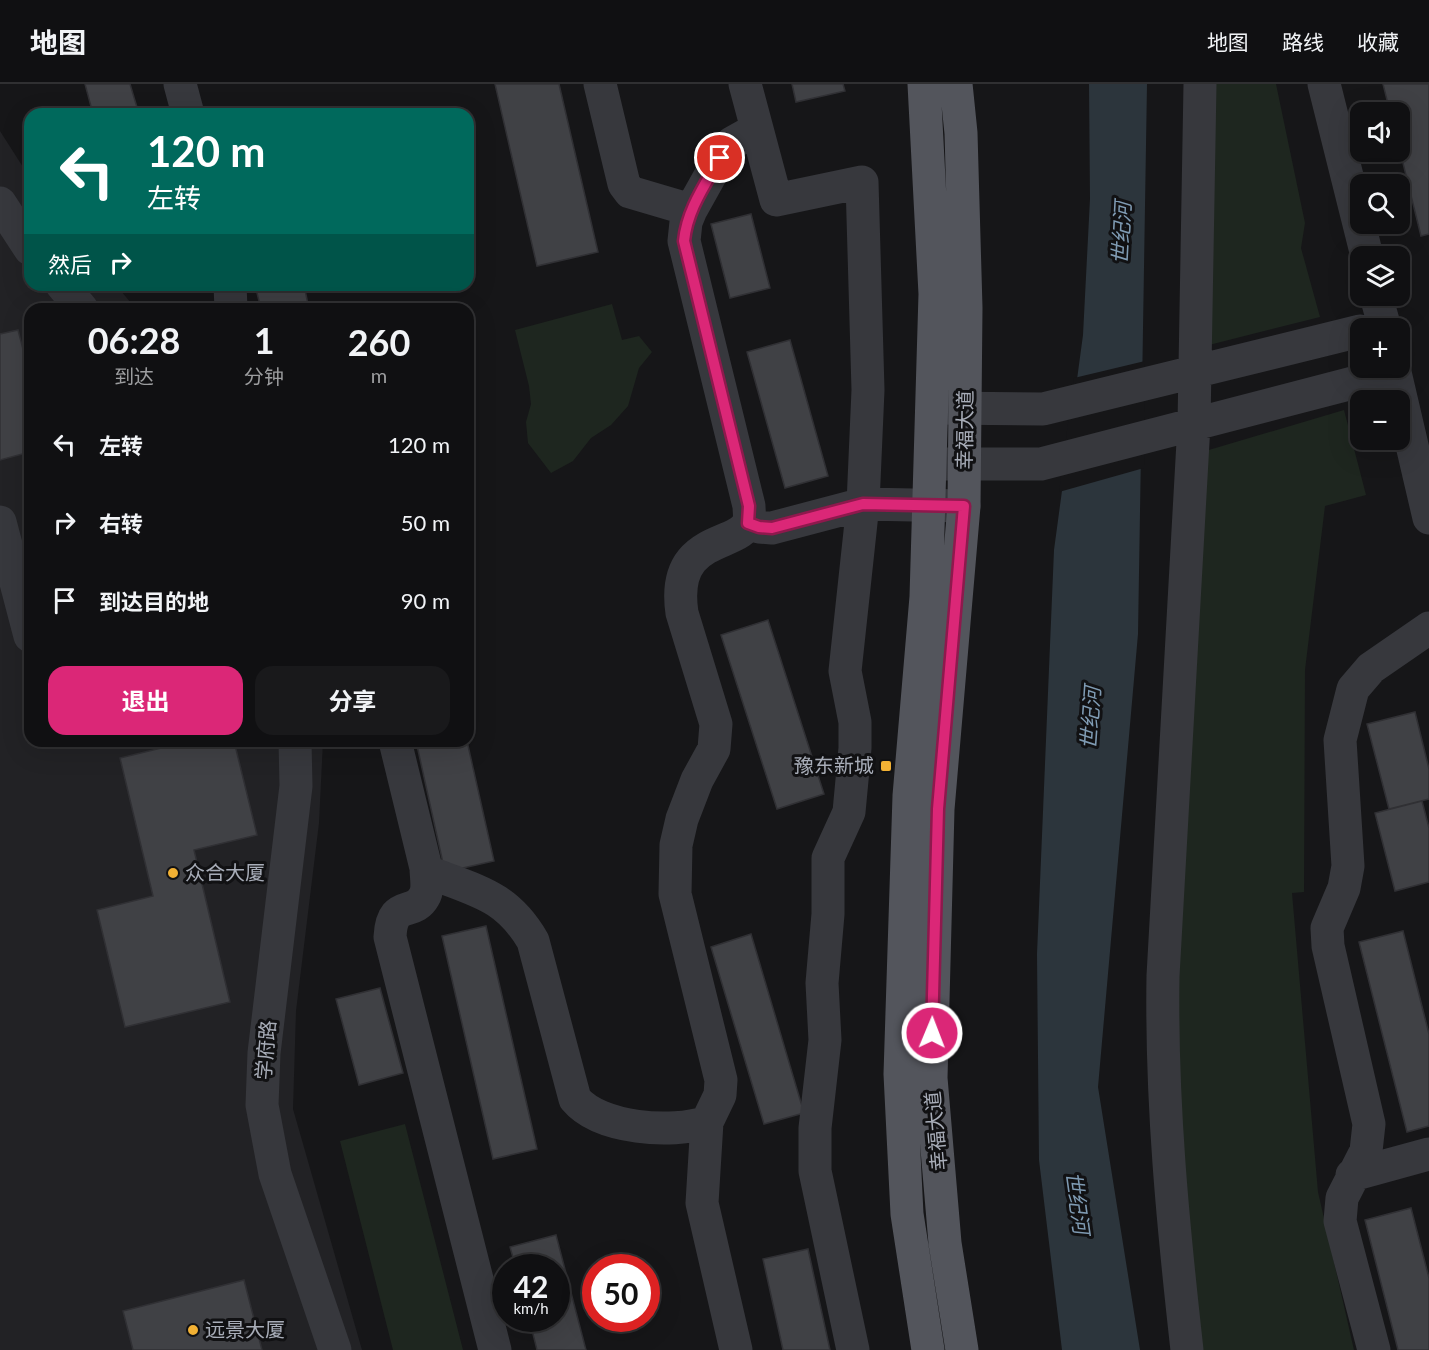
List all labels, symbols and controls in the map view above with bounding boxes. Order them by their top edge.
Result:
text: 地图 [30,25,86,59]
text: 地图 [1207,29,1249,54]
text: 路线 [1282,29,1324,54]
text: 收藏 [1357,29,1399,54]
map controls [1350,102,1410,450]
button: sound [1350,102,1410,162]
text: 120 m [147,126,265,176]
icon: left [48,132,126,210]
pin [694,132,745,183]
icon: arrive [703,141,736,174]
button: search [1350,174,1410,234]
text: 左转 [147,181,201,214]
water label: 世纪河 [1106,197,1135,265]
icon: right [104,246,137,279]
button: layers [1350,246,1410,306]
text: 然后 [48,251,92,278]
text: 06:28 [88,318,180,362]
text: 1 [254,318,275,362]
button: + [1350,318,1410,378]
text: 260 [348,320,410,364]
text: m [371,363,387,387]
text: 到达 [114,364,154,388]
text: 分钟 [244,364,284,388]
street label: 幸福大道 [951,390,977,470]
button: − [1350,390,1410,450]
icon: left [48,428,81,461]
text: 120 m [388,431,450,458]
text: 左转 [99,432,143,459]
icon: right [48,506,81,539]
text: 50 m [401,509,450,536]
text: 右转 [99,510,143,537]
icon: arrive [48,584,81,617]
text: 90 m [401,587,450,614]
text: 到达目的地 [99,588,209,615]
button: 退出 [48,666,243,735]
button: 分享 [255,666,450,735]
water label: 世纪河 [1075,682,1104,750]
place label: 豫东新城 [794,753,874,777]
marker: 豫东新城 [879,759,893,773]
place label: 众合大厦 [185,860,265,884]
marker: 众合大厦 [166,866,180,880]
position arrow [900,1001,964,1065]
street label: 学府路 [250,1019,280,1081]
street label: 幸福大道 [920,1090,950,1172]
water label: 世纪河 [1062,1170,1096,1240]
speed limit sign: 50 [582,1254,660,1332]
text: 42 [514,1268,548,1304]
text: km/h [513,1299,549,1317]
place label: 远景大厦 [205,1317,285,1341]
marker: 远景大厦 [186,1323,200,1337]

